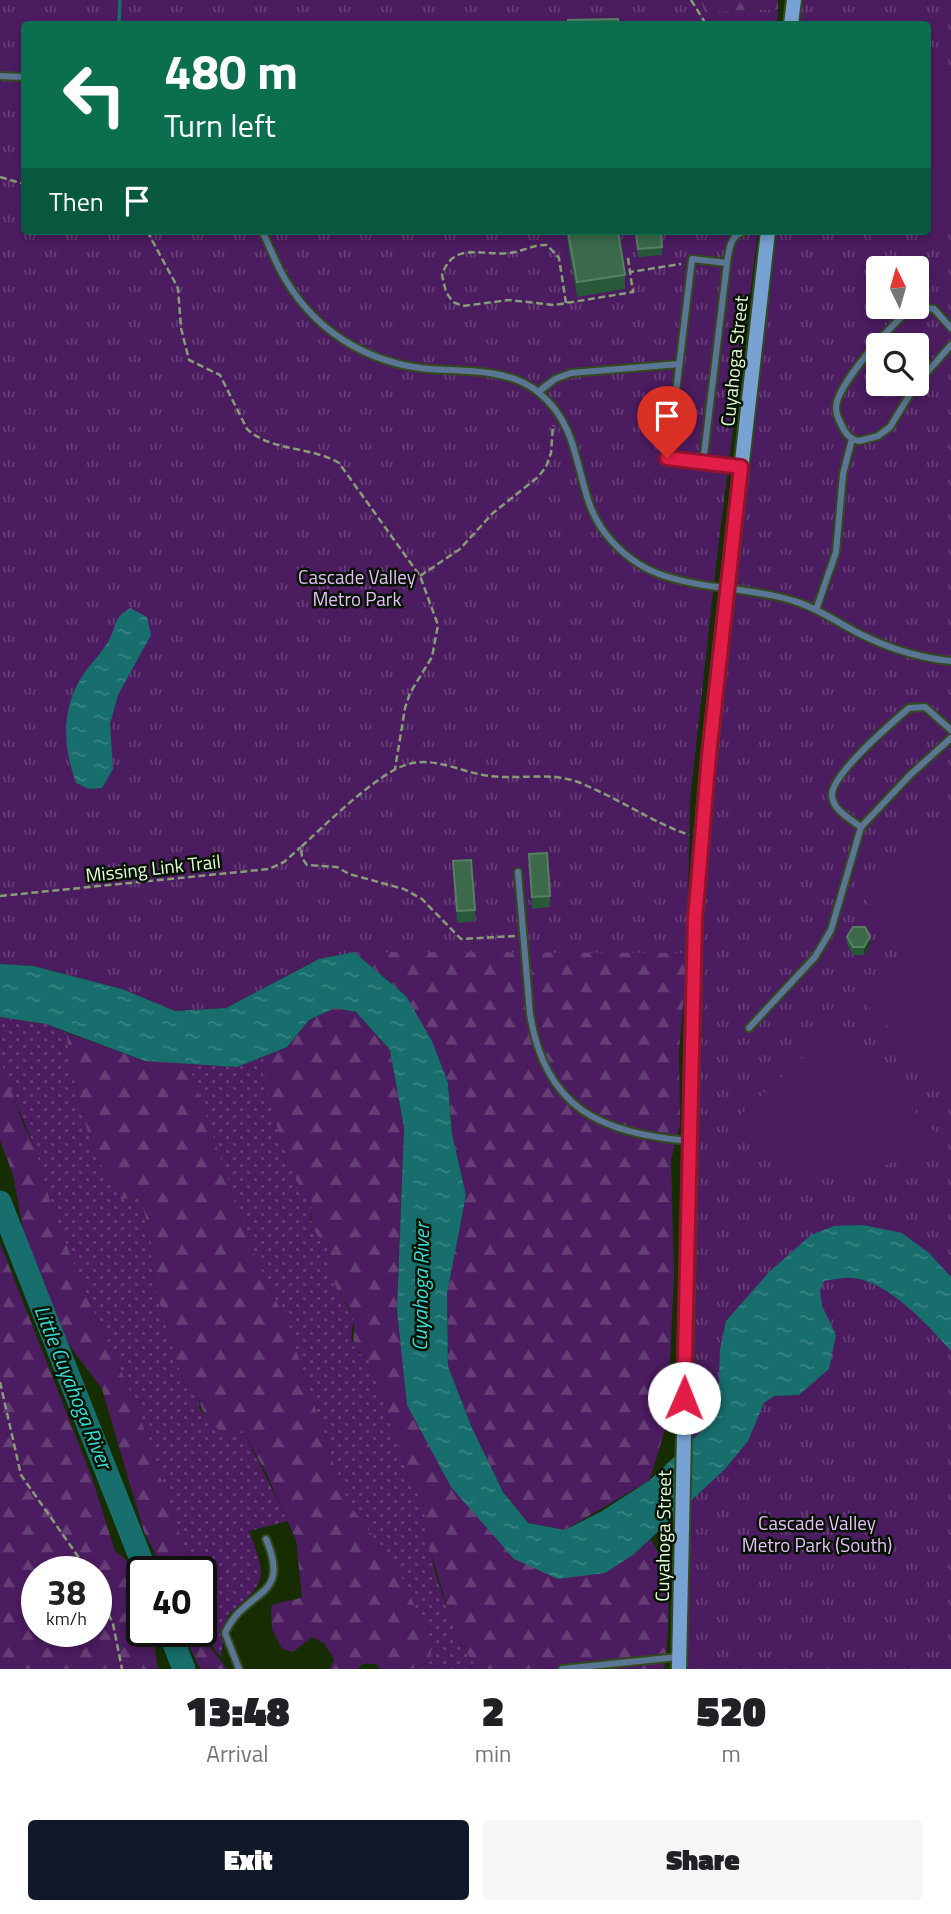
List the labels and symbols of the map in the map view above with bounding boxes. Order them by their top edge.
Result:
north arrow [866,256,929,318]
street label: Cuyahoga Street [712,294,755,428]
pin [637,386,697,458]
park label: Cascade Valley Metro Park [298,562,416,613]
street label: Missing Link Trail [84,846,222,889]
water label: Cuyahoga River [403,1220,437,1351]
water label: Little Cuyahoga River [27,1300,122,1475]
position arrow [647,1361,721,1435]
street label: Cuyahoga Street [647,1470,678,1602]
park label: Cascade Valley Metro Park (South) [742,1508,892,1559]
speed limit sign: 40 [126,1556,217,1647]

